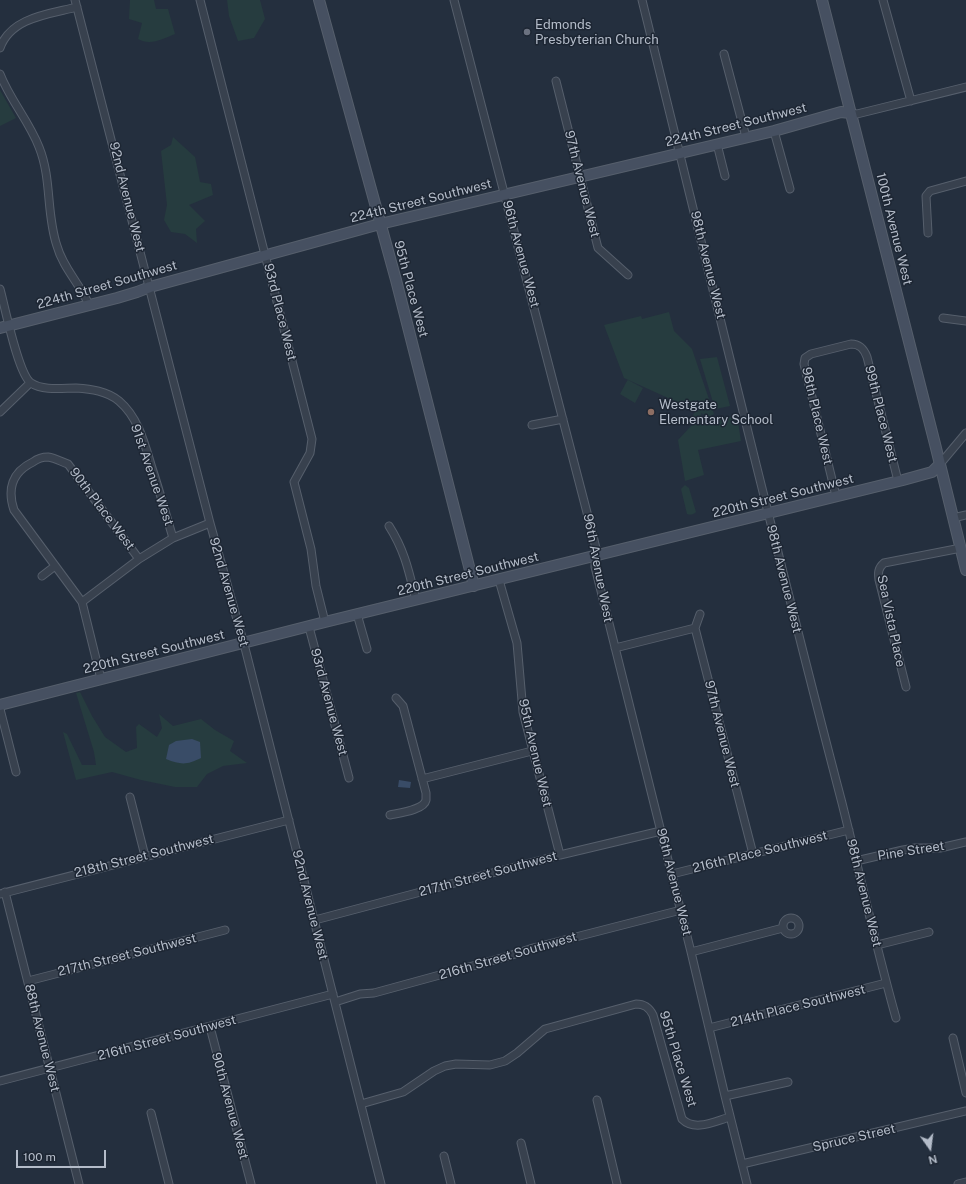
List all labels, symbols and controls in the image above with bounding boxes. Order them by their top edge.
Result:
place label: Edmonds Presbyterian Church [535,17,659,48]
marker: Edmonds Presbyterian Church [522,27,532,37]
street label: 224th Street Southwest [664,100,808,150]
street label: 97th Avenue West [561,129,603,239]
street label: 92nd Avenue West [106,140,148,254]
street label: 100th Avenue West [872,171,916,287]
street label: 224th Street Southwest [349,176,493,226]
street label: 96th Avenue West [499,199,543,309]
street label: 98th Avenue West [687,209,729,321]
street label: 95th Place West [391,239,431,339]
street label: 224th Street Southwest [35,257,179,313]
street label: 93rd Place West [260,262,300,362]
street label: 99th Place West [861,364,901,464]
street label: 98th Place West [798,366,836,466]
place label: Westgate Elementary School [659,397,773,428]
marker: Westgate Elementary School [646,407,656,417]
street label: 91st Avenue West [127,422,177,528]
street label: 90th Place West [66,465,138,553]
street label: 220th Street Southwest [711,471,855,521]
street label: 96th Avenue West [580,512,616,624]
street label: 98th Avenue West [763,523,805,635]
street label: 92nd Avenue West [206,536,252,648]
street label: 220th Street Southwest [396,549,540,599]
street label: Sea Vista Place [874,573,908,669]
street label: 220th Street Southwest [82,627,226,677]
street label: 93rd Avenue West [307,647,351,757]
street label: 97th Avenue West [701,679,743,789]
street label: 95th Avenue West [515,697,555,809]
street label: 96th Avenue West [653,827,695,937]
street label: 216th Place Southwest [691,828,829,876]
street label: 218th Street Southwest [73,831,215,881]
street label: 98th Avenue West [843,837,885,949]
street label: Pine Street [876,838,946,864]
street label: 92nd Avenue West [289,848,331,962]
street label: 217th Street Southwest [417,848,559,900]
street label: 216th Street Southwest [437,929,579,983]
street label: 217th Street Southwest [56,930,198,980]
street label: 88th Avenue West [21,982,63,1094]
street label: 214th Place Southwest [729,982,867,1030]
street label: 95th Place West [656,1009,700,1109]
street label: 216th Street Southwest [96,1012,238,1064]
street label: 90th Avenue West [208,1051,252,1161]
street label: Spruce Street [811,1121,897,1155]
north arrow [910,1128,950,1168]
scale bar [18,1142,108,1168]
text: 100 m [23,1150,56,1164]
text: N [927,1153,939,1167]

